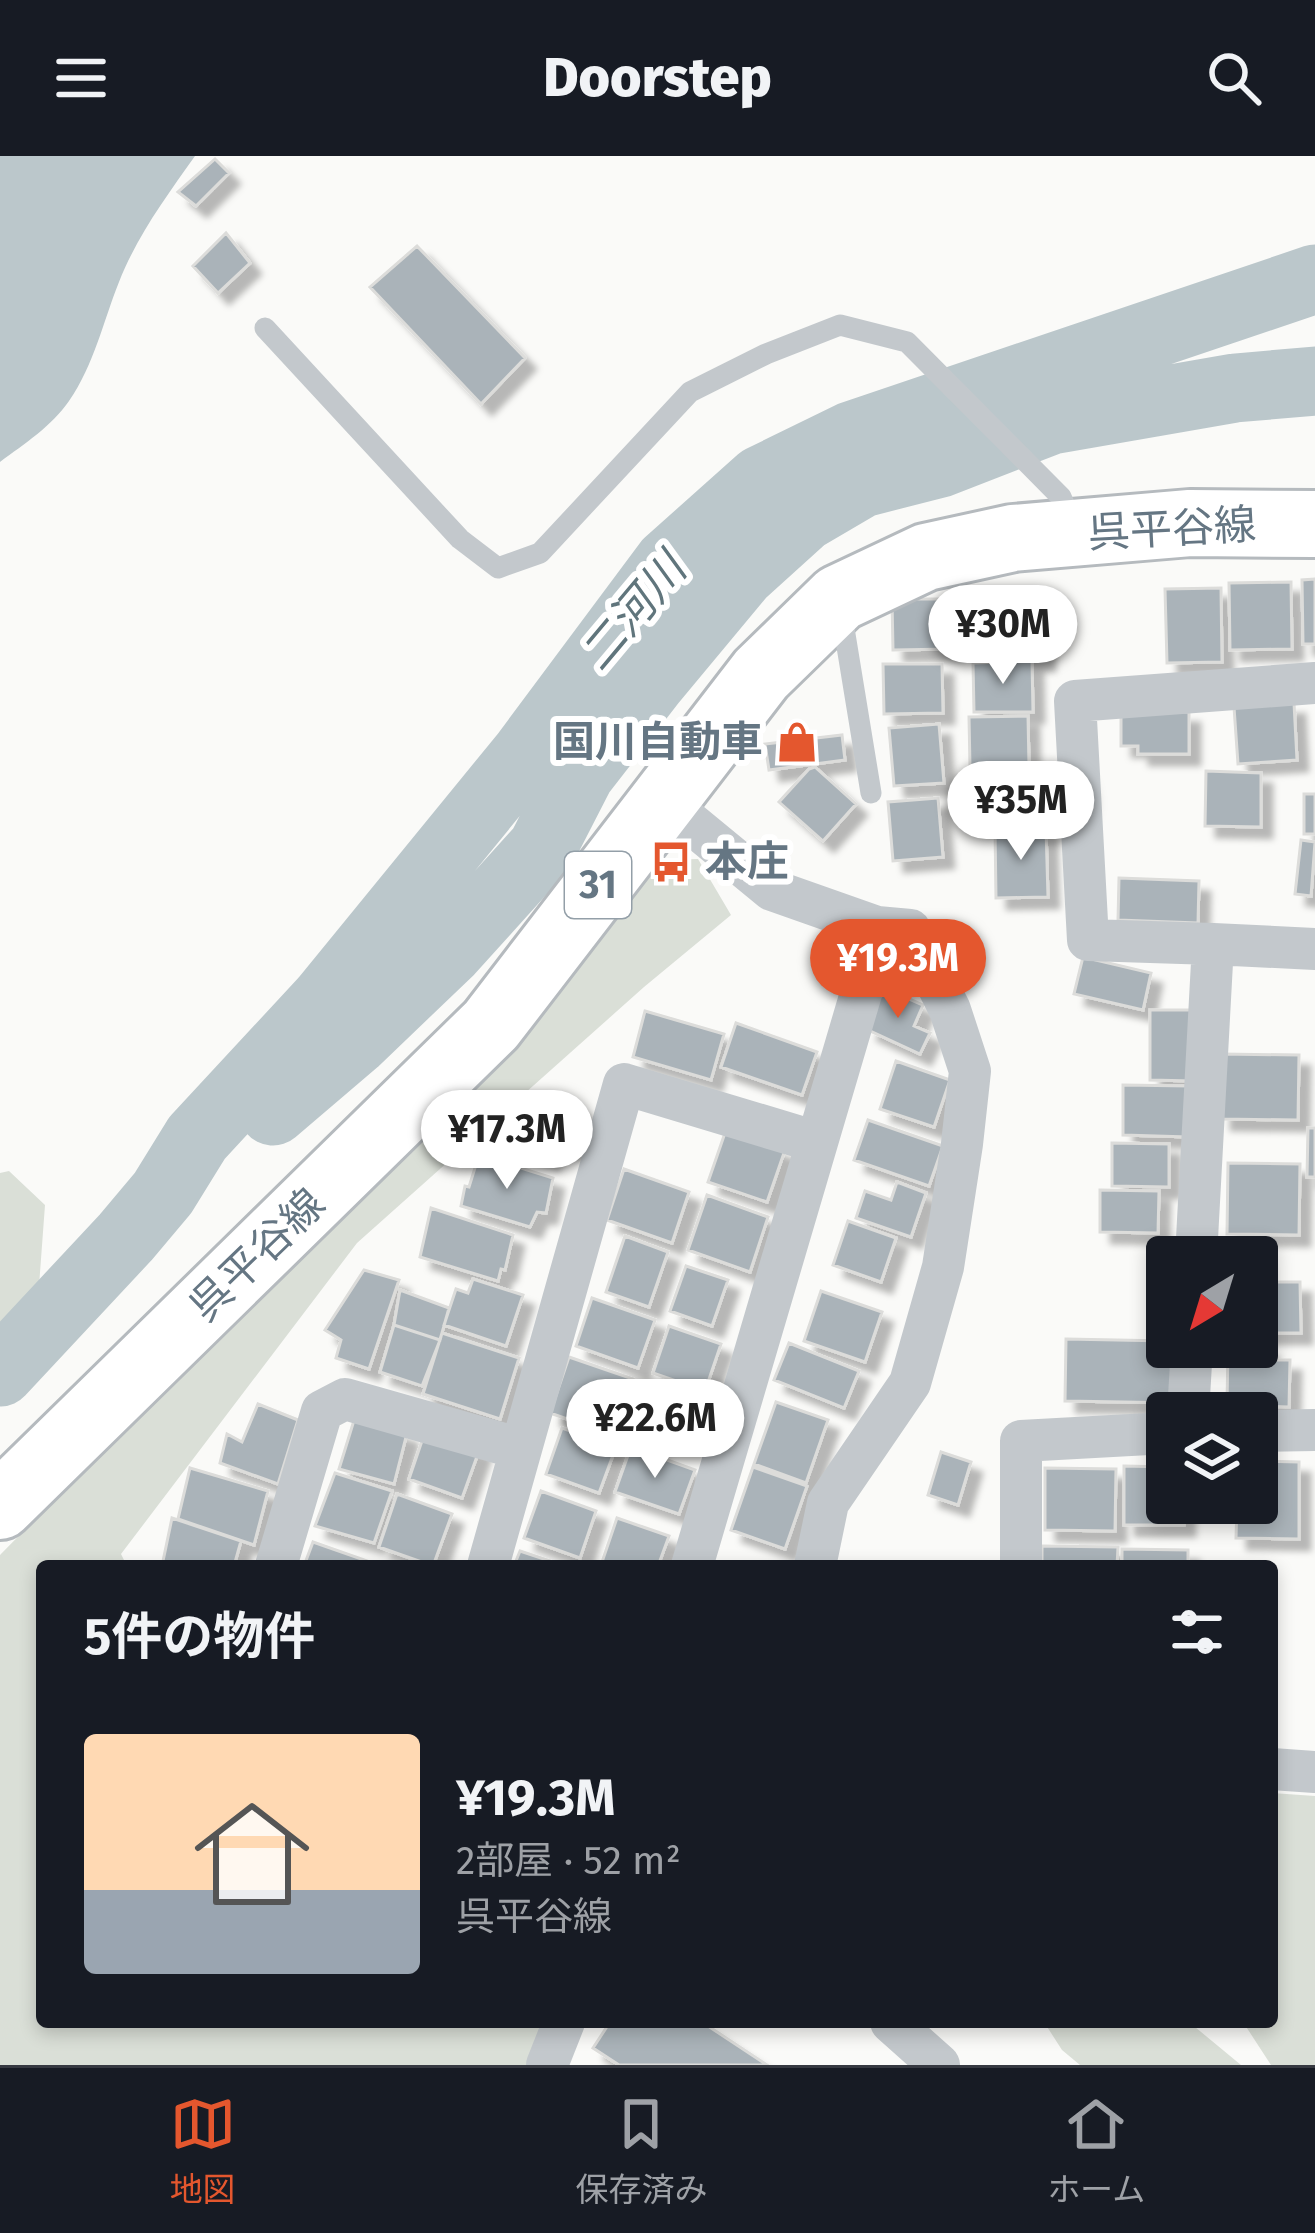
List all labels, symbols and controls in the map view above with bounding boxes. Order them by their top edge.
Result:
icon: menu [48,45,114,111]
icon: search [1201,45,1267,111]
text: Doorstep [543,46,772,110]
street label: 呉平谷線 [1087,500,1257,558]
water label: 二河川 [569,540,700,681]
pin: ¥30M [932,585,1074,687]
text: ¥30M [955,601,1051,647]
place label: 国川自動車 [553,717,763,767]
shop icon: 国川自動車 [774,719,820,765]
pin: ¥35M [950,761,1092,863]
text: ¥35M [974,777,1068,823]
place label: 本庄 [705,837,789,887]
bus stop icon: 本庄 [648,839,694,885]
road number: 31 [565,852,631,918]
pin: ¥19.3M [800,919,996,1021]
text: ¥19.3M [837,935,959,981]
pin: ¥17.3M [409,1090,605,1192]
text: ¥17.3M [448,1106,566,1152]
street label: 呉平谷線 [179,1179,335,1331]
north arrow [1146,1236,1278,1368]
map controls [1146,1236,1278,1524]
pin: ¥22.6M [557,1379,753,1481]
button: layers [1146,1392,1278,1524]
text: ¥22.6M [593,1395,717,1441]
icon: filters [1164,1599,1230,1665]
text: 5件の物件 [84,1606,315,1668]
text: ¥19.3M [456,1767,615,1829]
icon: home [180,1782,324,1926]
text: 2部屋 · 52 m² [456,1838,681,1884]
text: 呉平谷線 [456,1894,612,1940]
tab: 地図 [170,2091,236,2211]
tab: 保存済み [575,2091,707,2211]
tab: ホーム [1047,2091,1145,2211]

